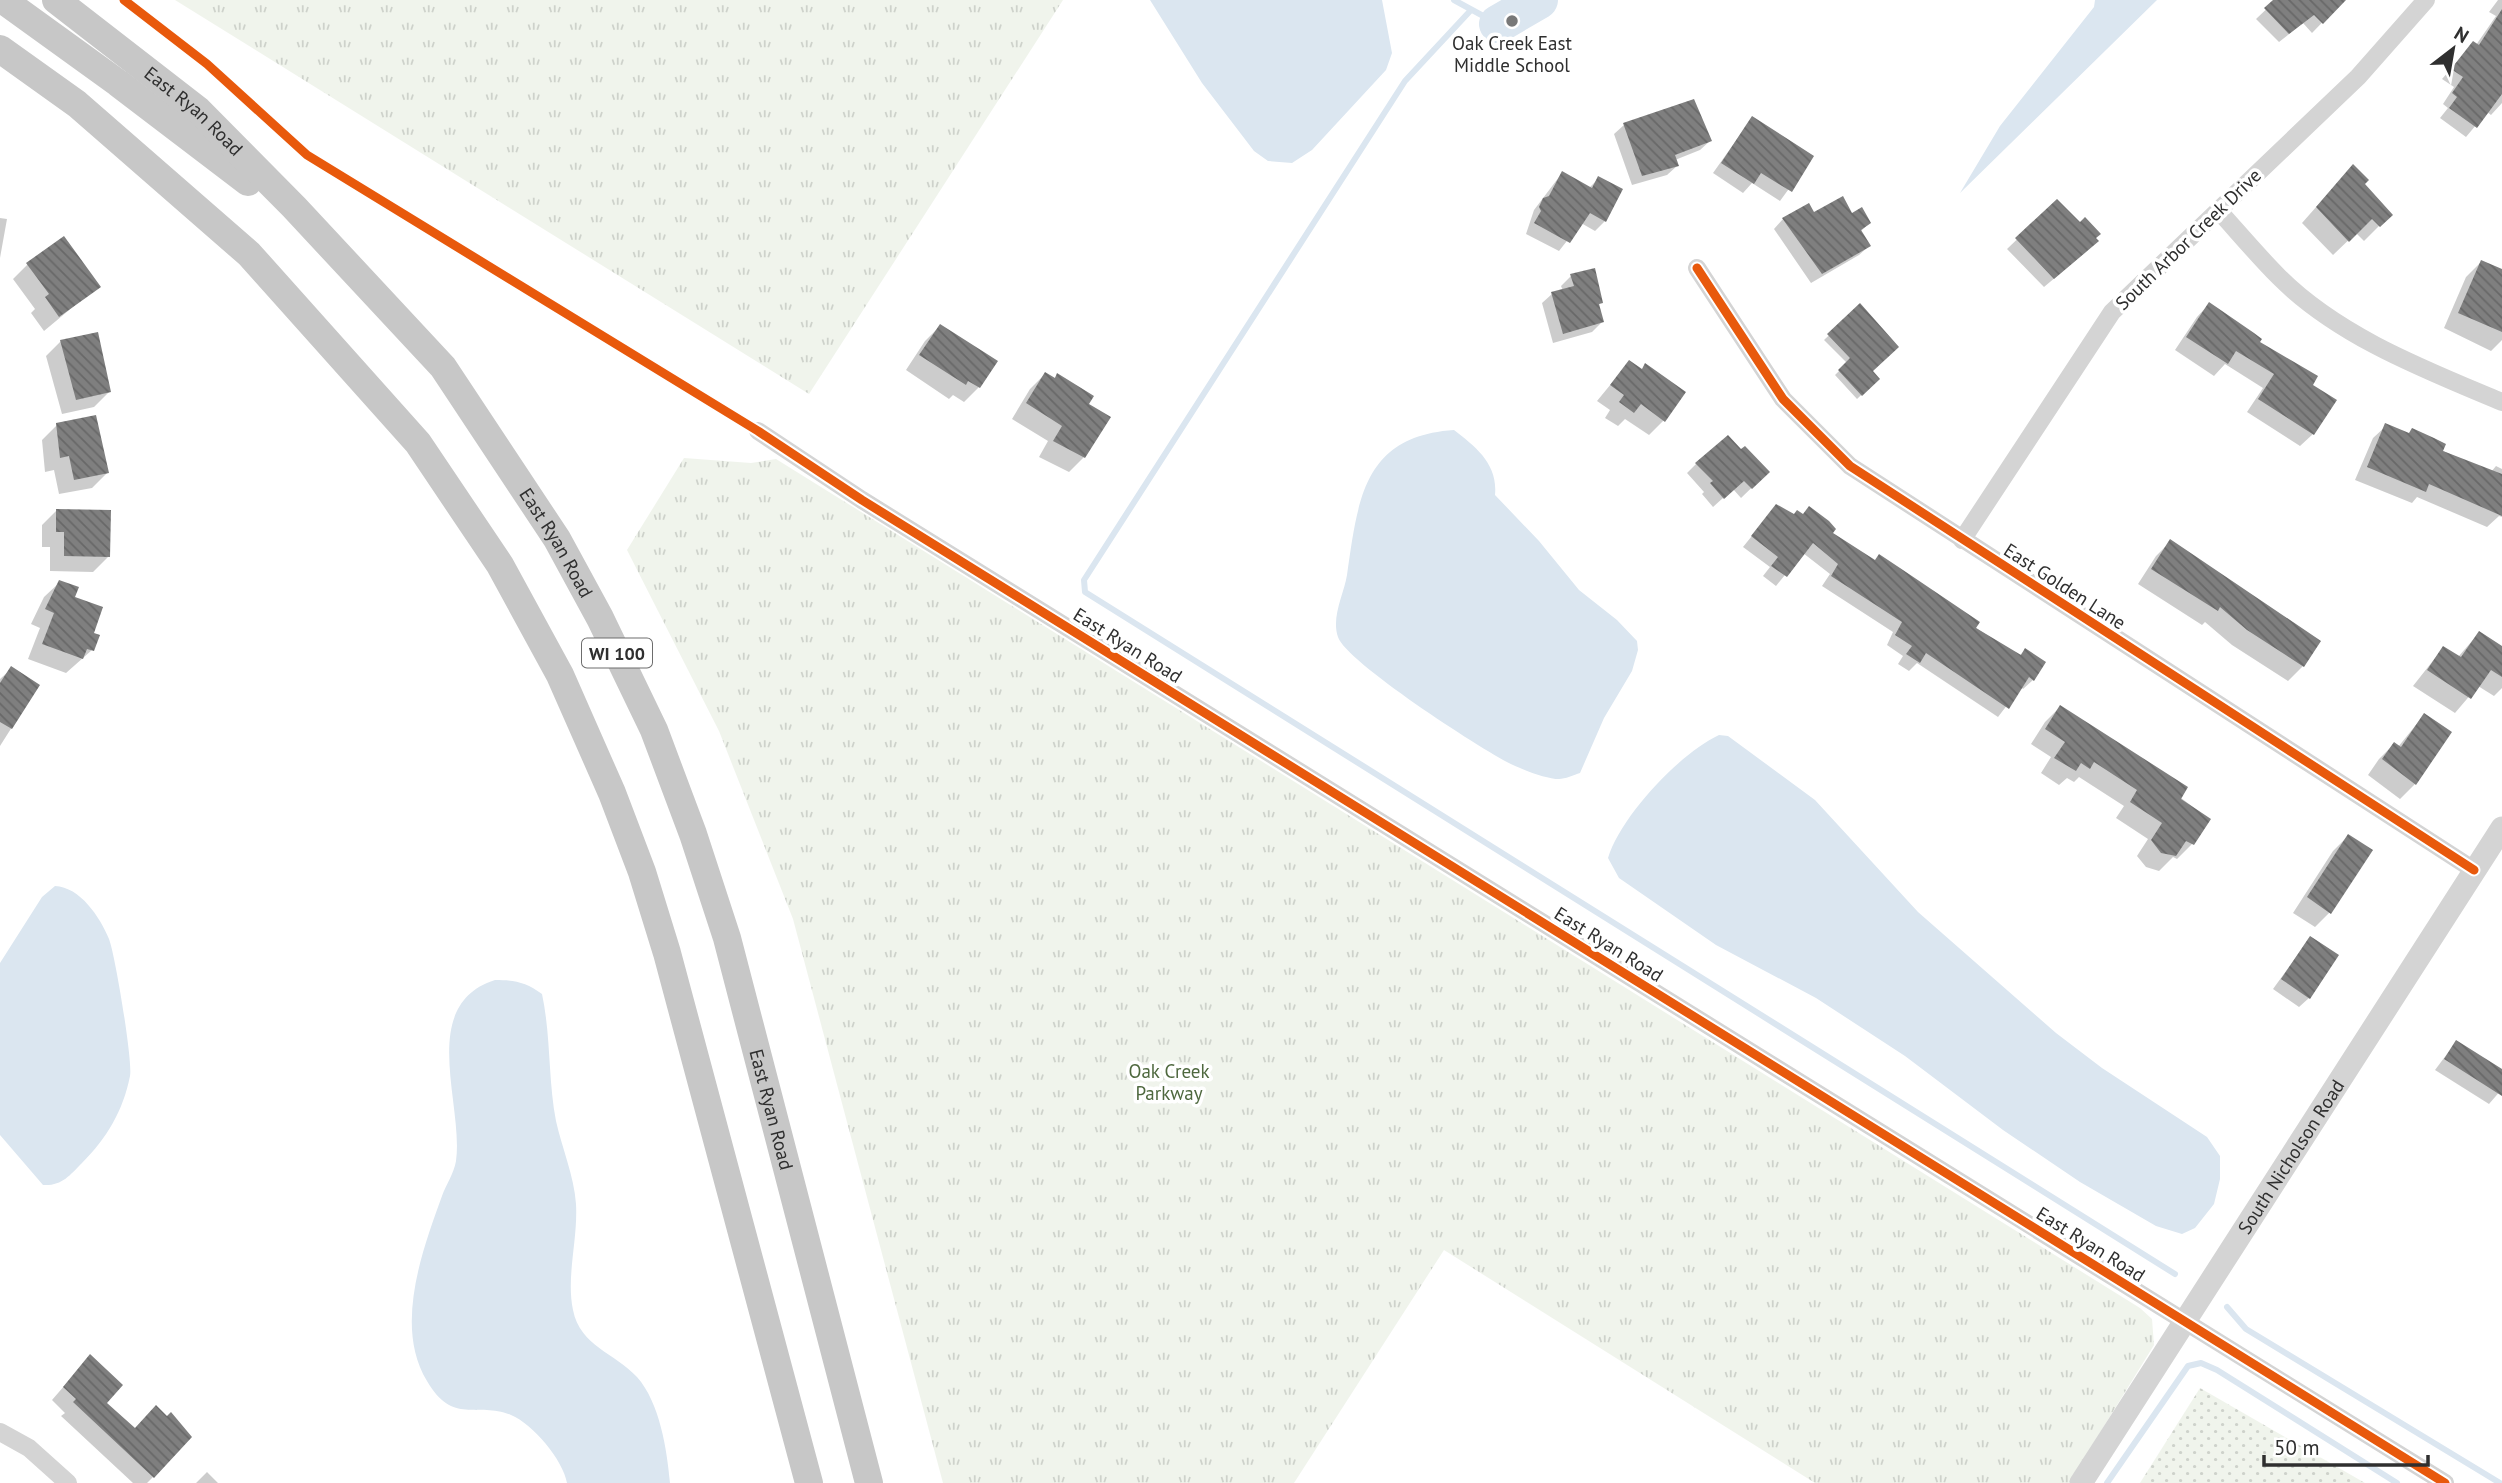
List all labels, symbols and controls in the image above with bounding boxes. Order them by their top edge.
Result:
marker: Oak Creek East Middle School [1504,13,1520,29]
north arrow [2418,14,2488,84]
text: N [2450,21,2473,48]
place label: Oak Creek East Middle School [1452,31,1572,77]
street label: East Ryan Road [140,61,248,161]
street label: South Arbor Creek Drive [2110,163,2266,315]
street label: East Ryan Road [514,483,599,602]
street label: East Golden Lane [1999,538,2131,634]
street label: East Ryan Road [1069,602,1187,688]
road number: WI 100 [582,638,652,668]
street label: East Ryan Road [1550,901,1668,987]
street label: East Ryan Road [744,1046,799,1172]
park label: Oak Creek Parkway [1128,1059,1210,1105]
street label: South Nicholson Road [2232,1075,2349,1238]
street label: East Ryan Road [2032,1201,2150,1287]
scale bar [2264,1424,2428,1468]
text: 50 m [2274,1434,2320,1461]

